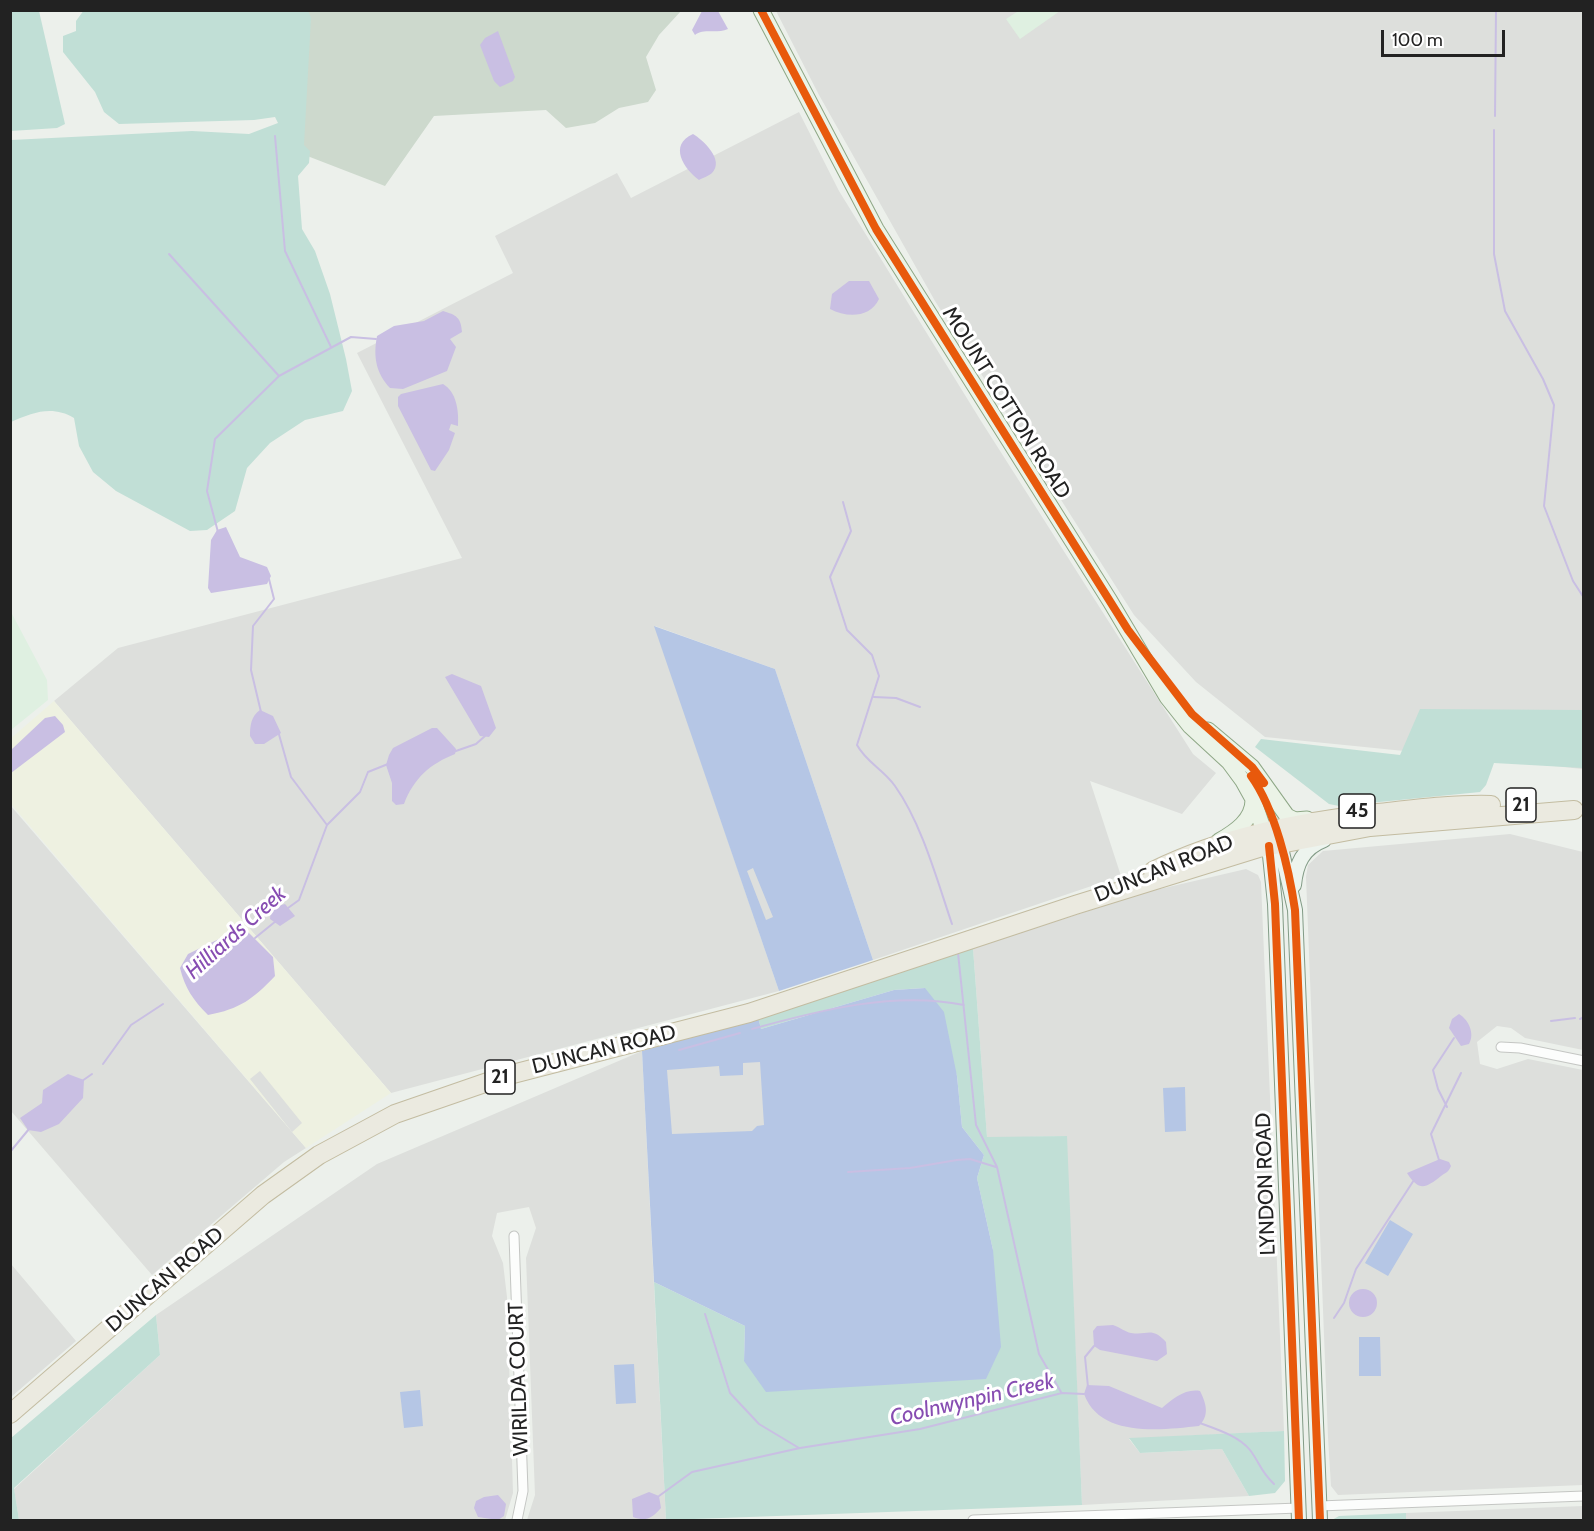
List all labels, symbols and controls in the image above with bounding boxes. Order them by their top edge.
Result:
scale bar [1384,18,1508,56]
text: 100 m [1392,29,1443,51]
street label: MOUNT COTTON ROAD [937,302,1075,504]
road number: 21 [1506,788,1536,822]
road number: 45 [1339,794,1375,828]
street label: DUNCAN ROAD [1091,830,1237,908]
water label: Hilliards Creek [180,881,292,985]
street label: DUNCAN ROAD [529,1020,679,1080]
road number: 21 [485,1060,515,1094]
street label: LYNDON ROAD [1251,1112,1281,1256]
street label: DUNCAN ROAD [101,1222,229,1338]
street label: WIRILDA COURT [504,1302,534,1456]
water label: Coolnwynpin Creek [887,1368,1057,1432]

